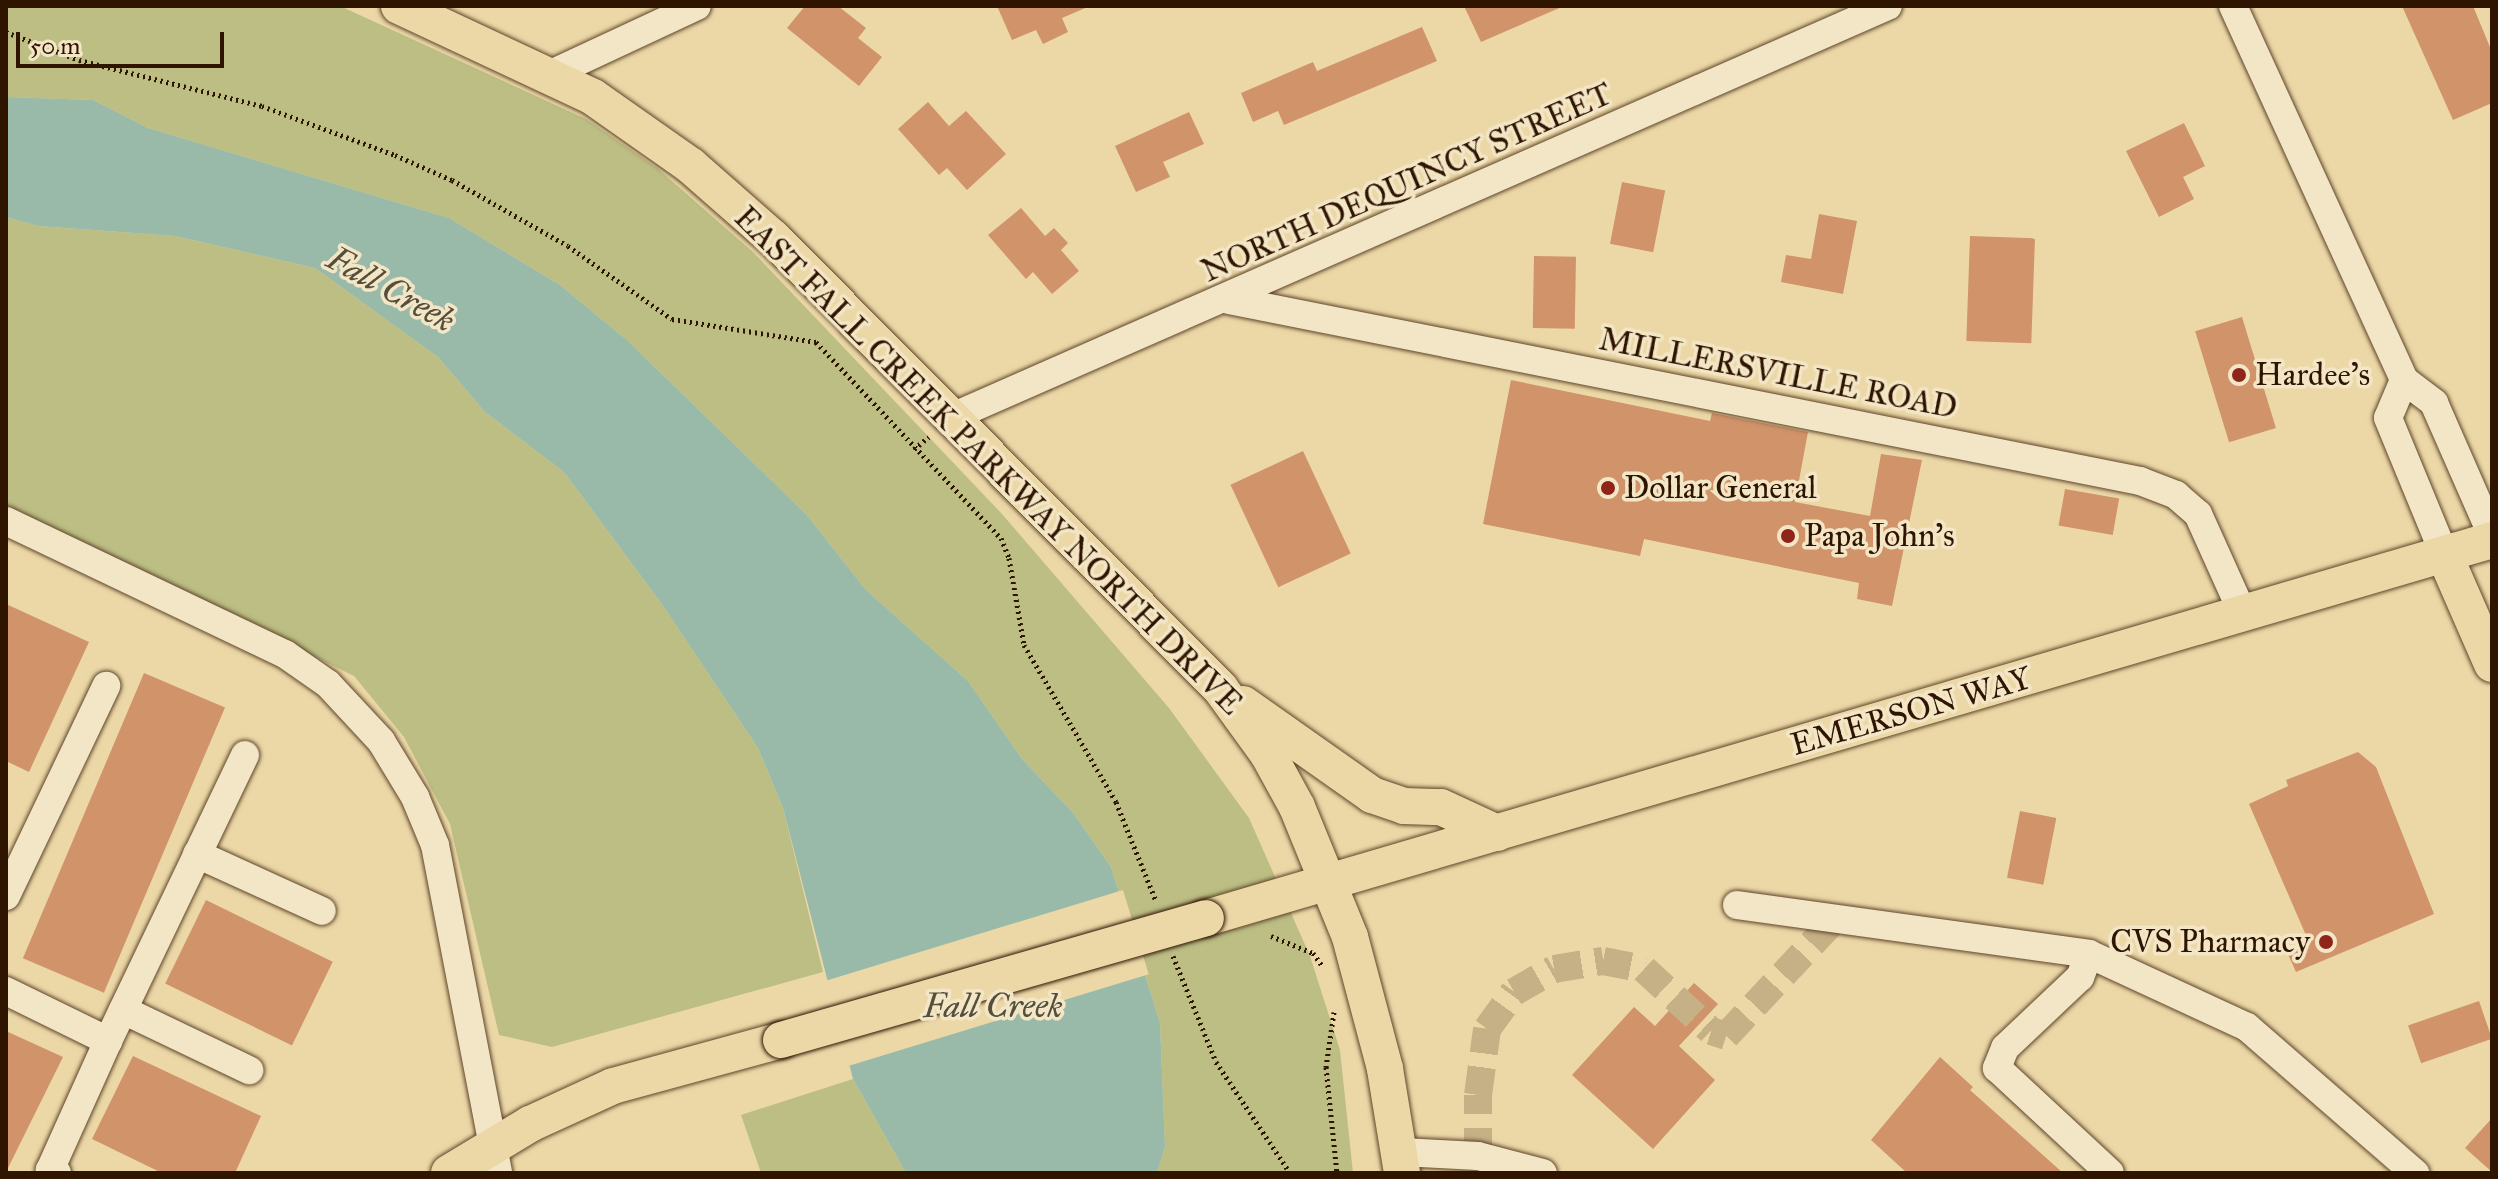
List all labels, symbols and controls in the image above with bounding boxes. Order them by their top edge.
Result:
scale bar [20,16,228,66]
text: 50 m [30,31,80,61]
street label: NORTH DEQUINCY STREET [1196,75,1618,291]
street label: EAST FALL CREEK PARKWAY NORTH DRIVE [726,199,1250,723]
water label: Fall Creek [320,237,462,341]
street label: MILLERSVILLE ROAD [1596,320,1960,428]
place label: Hardee's [2255,356,2370,394]
marker: Hardee's [2230,366,2248,384]
place label: Dollar General [1624,469,1817,507]
marker: Dollar General [1599,479,1617,497]
place label: Papa John's [1804,517,1955,555]
marker: Papa John's [1779,527,1797,545]
street label: EMERSON WAY [1787,659,2035,765]
place label: CVS Pharmacy [2110,923,2310,961]
marker: CVS Pharmacy [2317,933,2335,951]
water label: Fall Creek [923,986,1063,1026]

